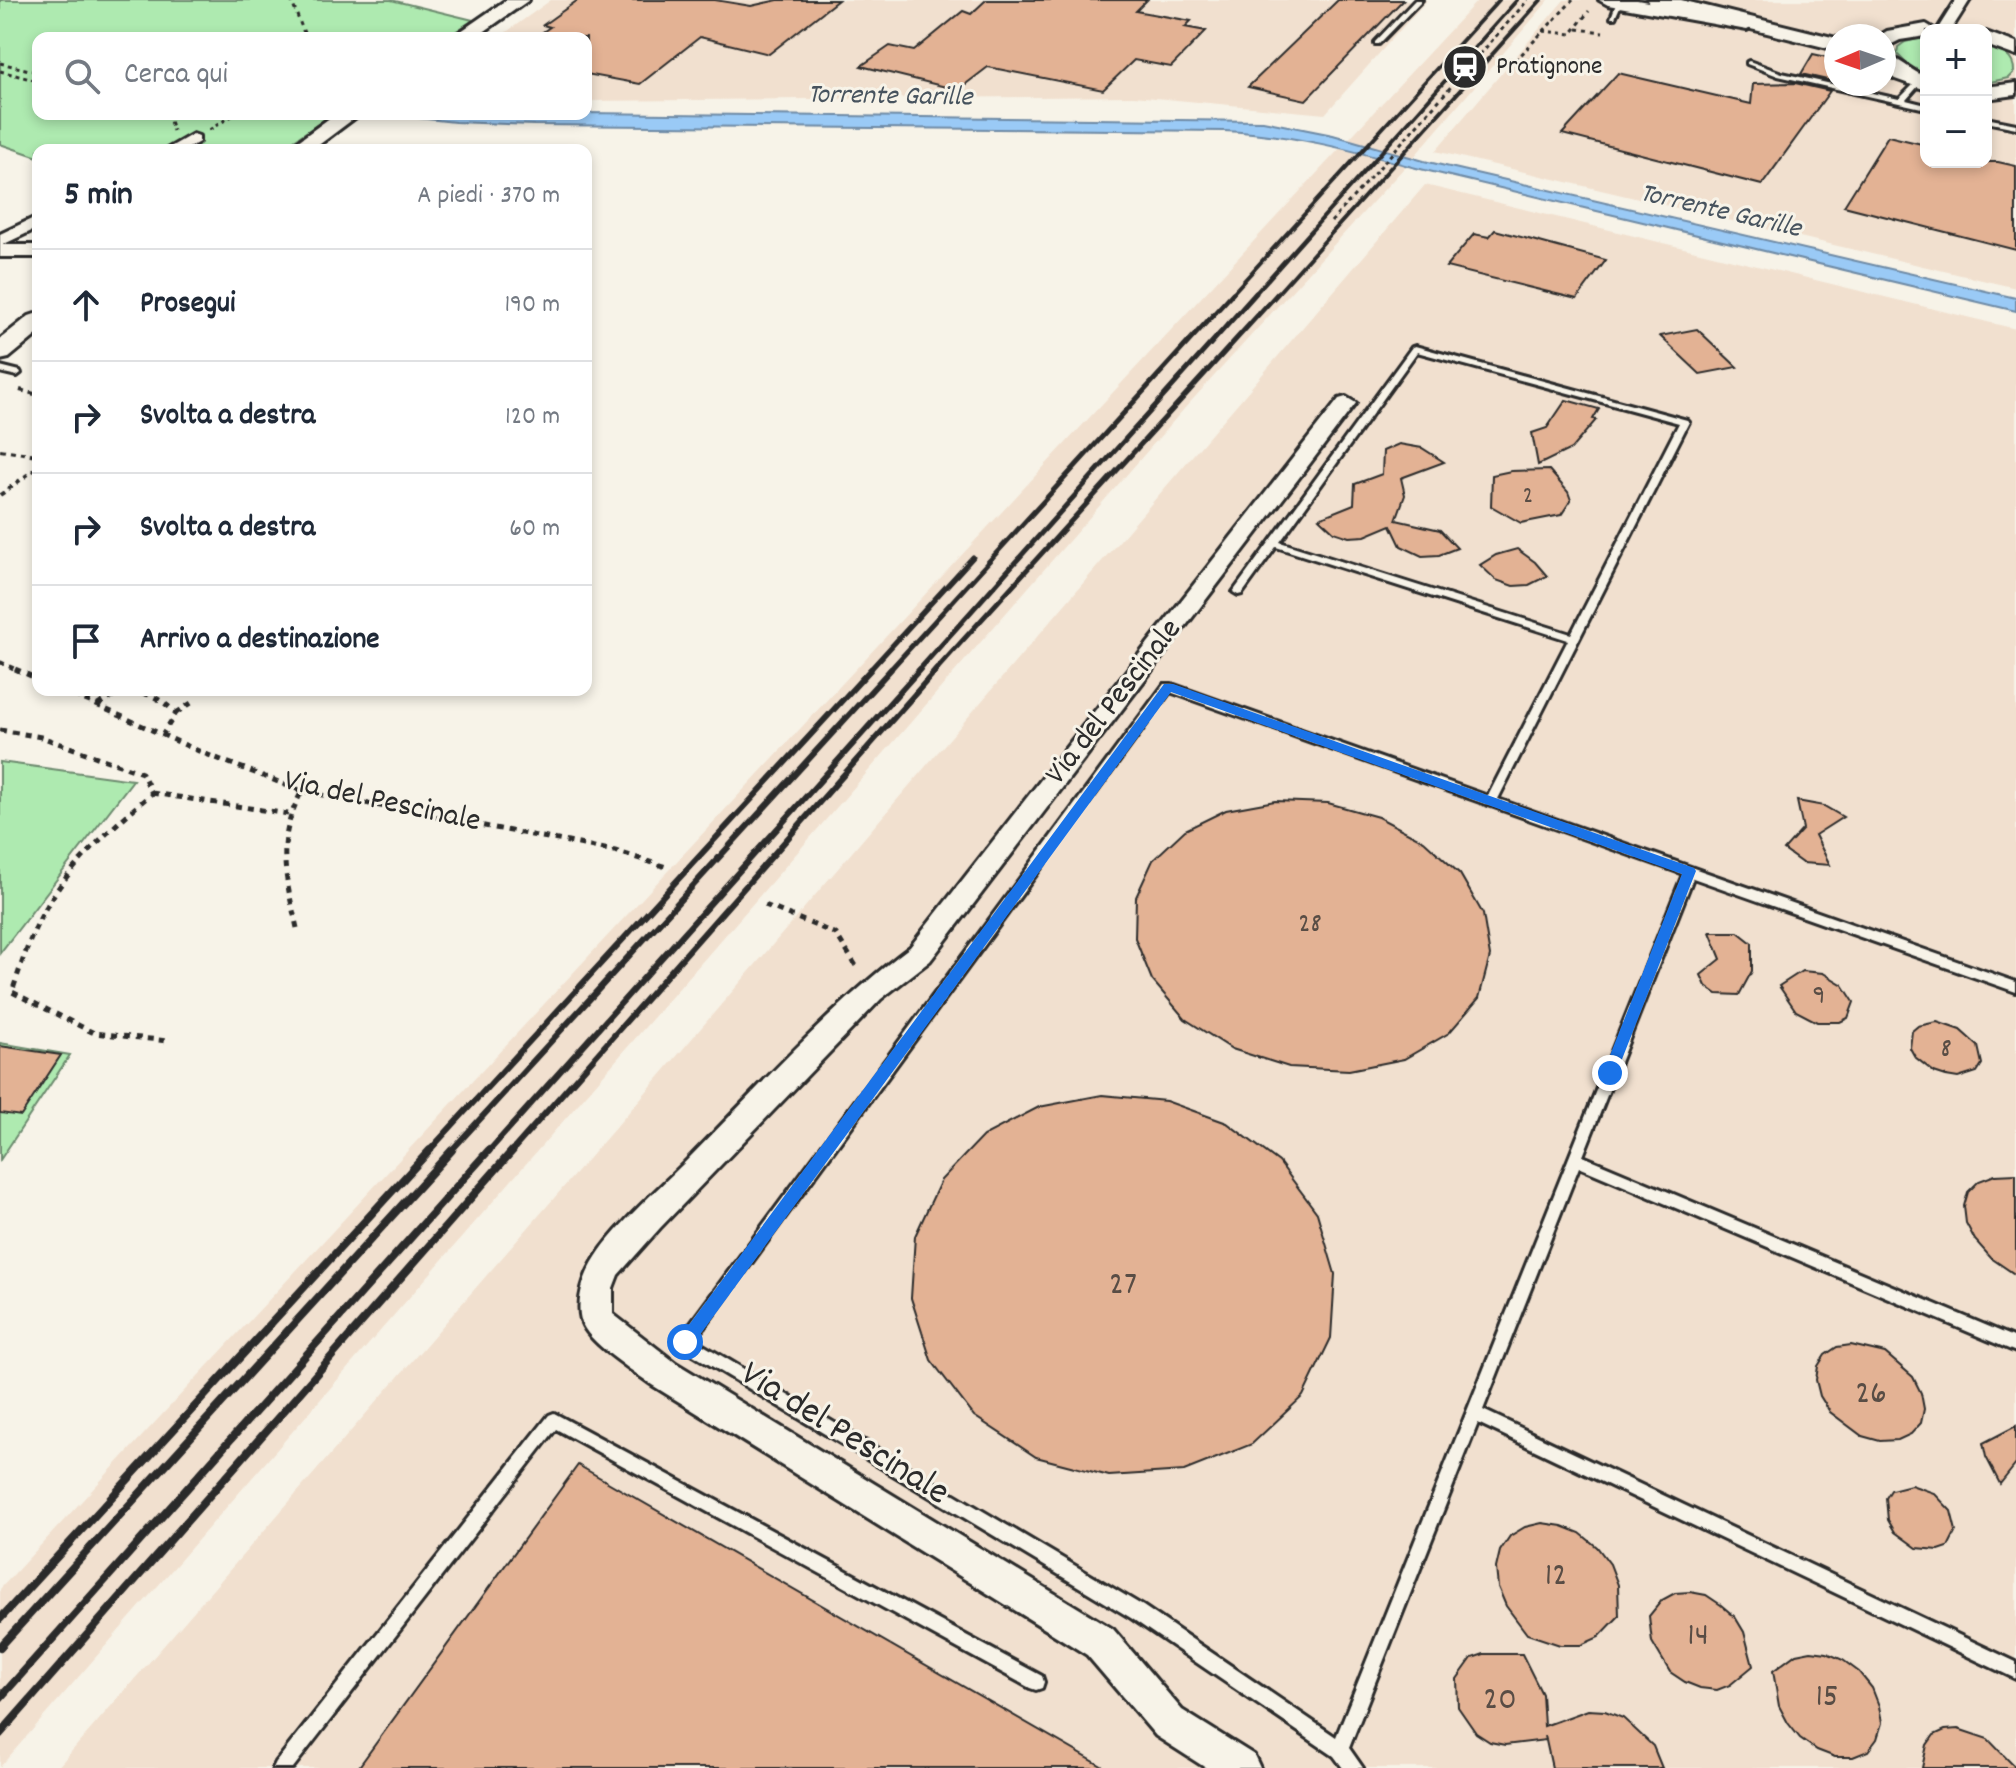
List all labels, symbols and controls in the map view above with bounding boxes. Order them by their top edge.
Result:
north arrow [1824,24,1896,96]
map controls [1920,24,1992,168]
button: + [1920,24,1992,96]
search box [32,32,592,120]
station icon: Pratignone [1441,43,1489,91]
place label: Pratignone [1496,49,1602,86]
icon: search [60,54,104,98]
text: Cerca qui [124,55,228,98]
water label: Torrente Garille [807,77,974,119]
button: − [1920,96,1992,168]
text: 5 min [64,172,133,221]
water label: Torrente Garille [1635,175,1806,251]
text: A piedi · 370 m [417,178,560,215]
icon: ahead [64,283,108,327]
text: Prosegui [140,284,236,327]
text: 190 m [504,287,560,324]
icon: right [64,395,108,439]
text: Svolta a destra [140,396,315,439]
text: 120 m [505,399,560,436]
house number: 2 [1523,480,1533,514]
icon: right [64,507,108,551]
text: Svolta a destra [140,508,315,551]
text: 60 m [509,511,560,548]
street label: Via del Pescinale [1035,610,1195,796]
icon: arrive [64,619,108,663]
text: Arrivo a destinazione [140,620,380,663]
street label: Via del Pescinale [279,760,485,846]
house number: 28 [1298,906,1322,946]
house number: 9 [1813,978,1825,1018]
house number: 8 [1940,1031,1952,1071]
route end [1592,1055,1628,1091]
house number: 27 [1109,1262,1137,1311]
route start [667,1324,703,1360]
street label: Via del Pescinale [729,1349,959,1521]
house number: 26 [1855,1371,1887,1420]
house number: 12 [1545,1553,1567,1602]
house number: 14 [1687,1613,1709,1662]
house number: 15 [1815,1674,1839,1723]
house number: 20 [1483,1677,1517,1726]

